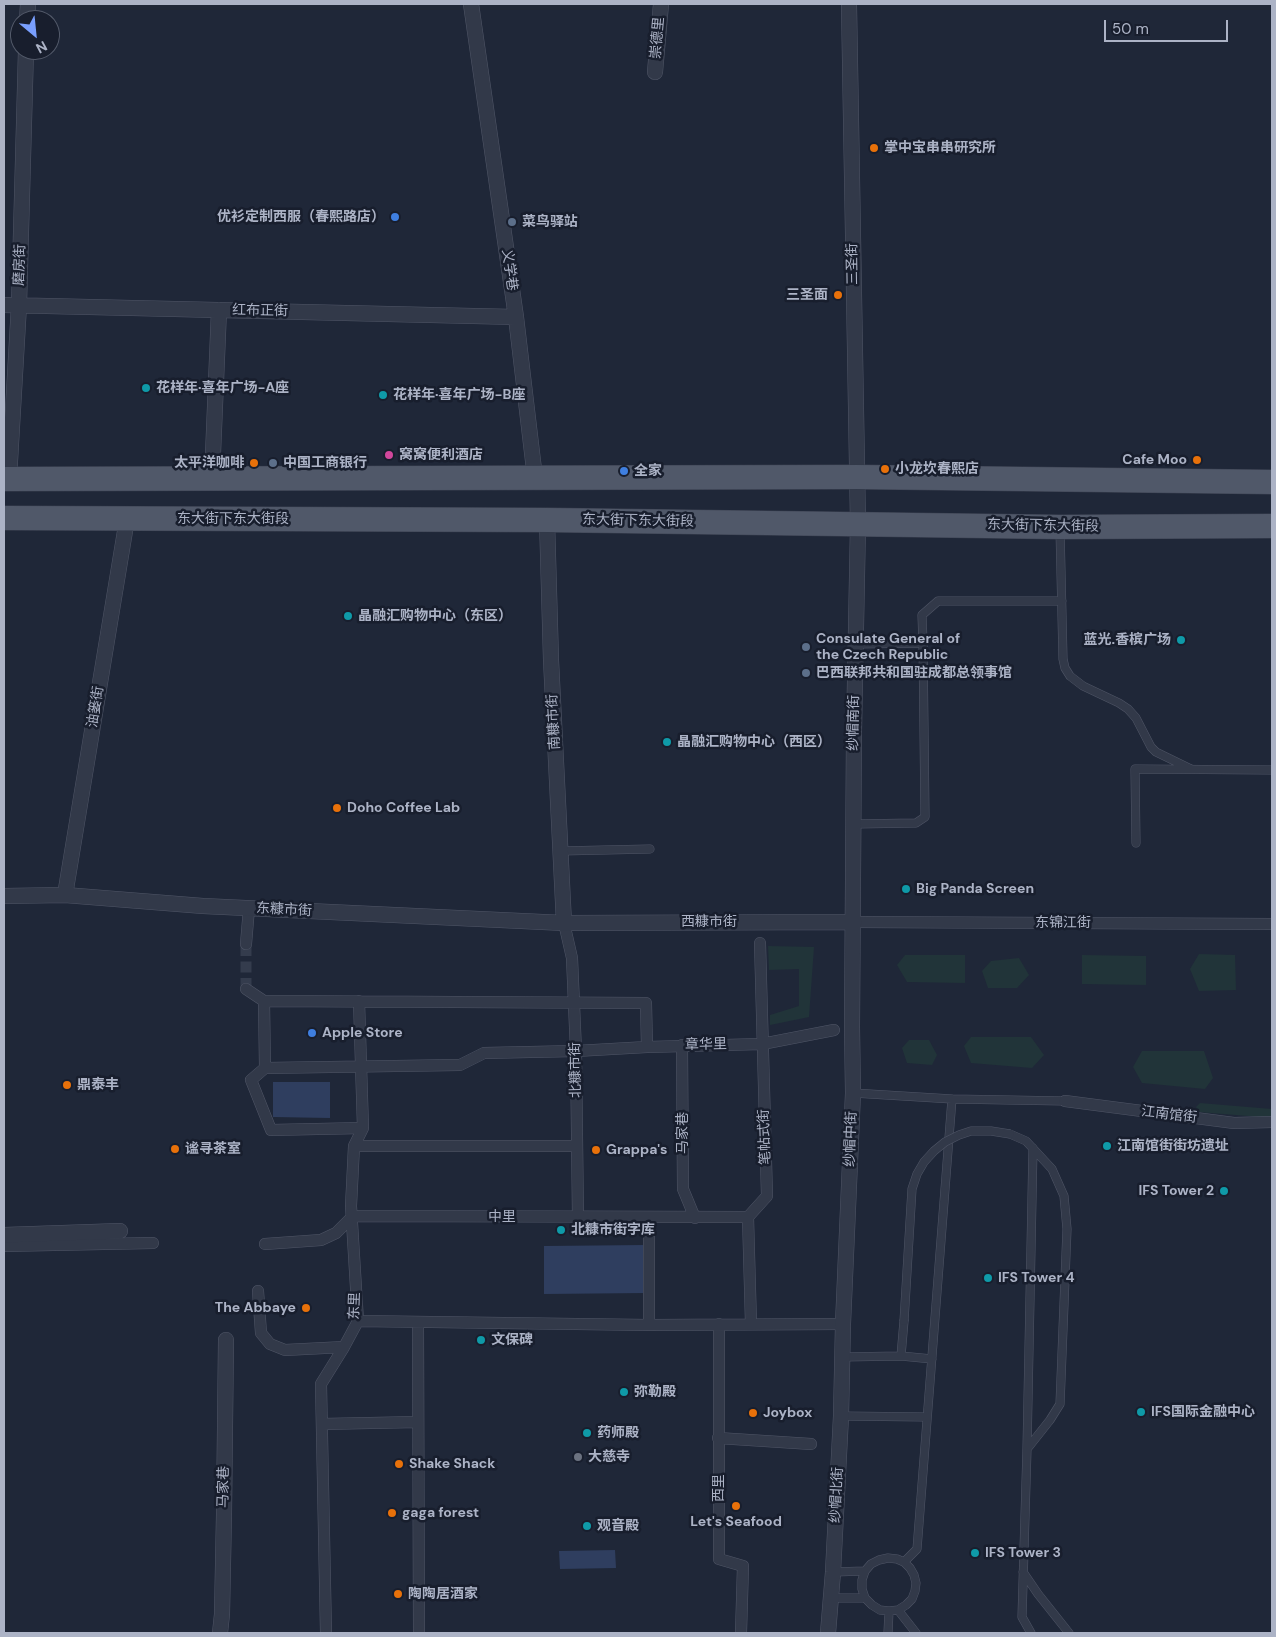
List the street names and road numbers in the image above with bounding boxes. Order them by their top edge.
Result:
street label: 崇德里 [648,16,668,60]
street label: 三圣街 [844,243,862,285]
street label: 磨房街 [11,244,29,286]
street label: 义学巷 [498,248,520,292]
street label: 红布正街 [232,302,288,320]
street label: 东大街下东大街段 [177,511,289,527]
street label: 东大街下东大街段 [582,512,694,530]
street label: 东大街下东大街段 [987,517,1099,535]
street label: 油篓街 [84,685,108,729]
street label: 南糠市街 [544,694,564,750]
street label: 纱帽南街 [845,695,863,751]
street label: 东糠市街 [256,900,312,920]
street label: 西糠市街 [681,914,737,930]
street label: 东锦江街 [1035,915,1091,931]
street label: 章华里 [685,1036,727,1054]
street label: 北糠市街 [567,1042,585,1098]
street label: 江南馆街 [1140,1103,1198,1127]
street label: 笔帖式街 [756,1109,774,1165]
street label: 纱帽中街 [842,1111,860,1167]
street label: 马家巷 [675,1112,691,1154]
street label: 中里 [488,1209,516,1225]
street label: 东里 [346,1292,364,1320]
street label: 马家巷 [215,1466,233,1508]
street label: 纱帽北街 [827,1467,847,1523]
street label: 西里 [711,1474,727,1502]

